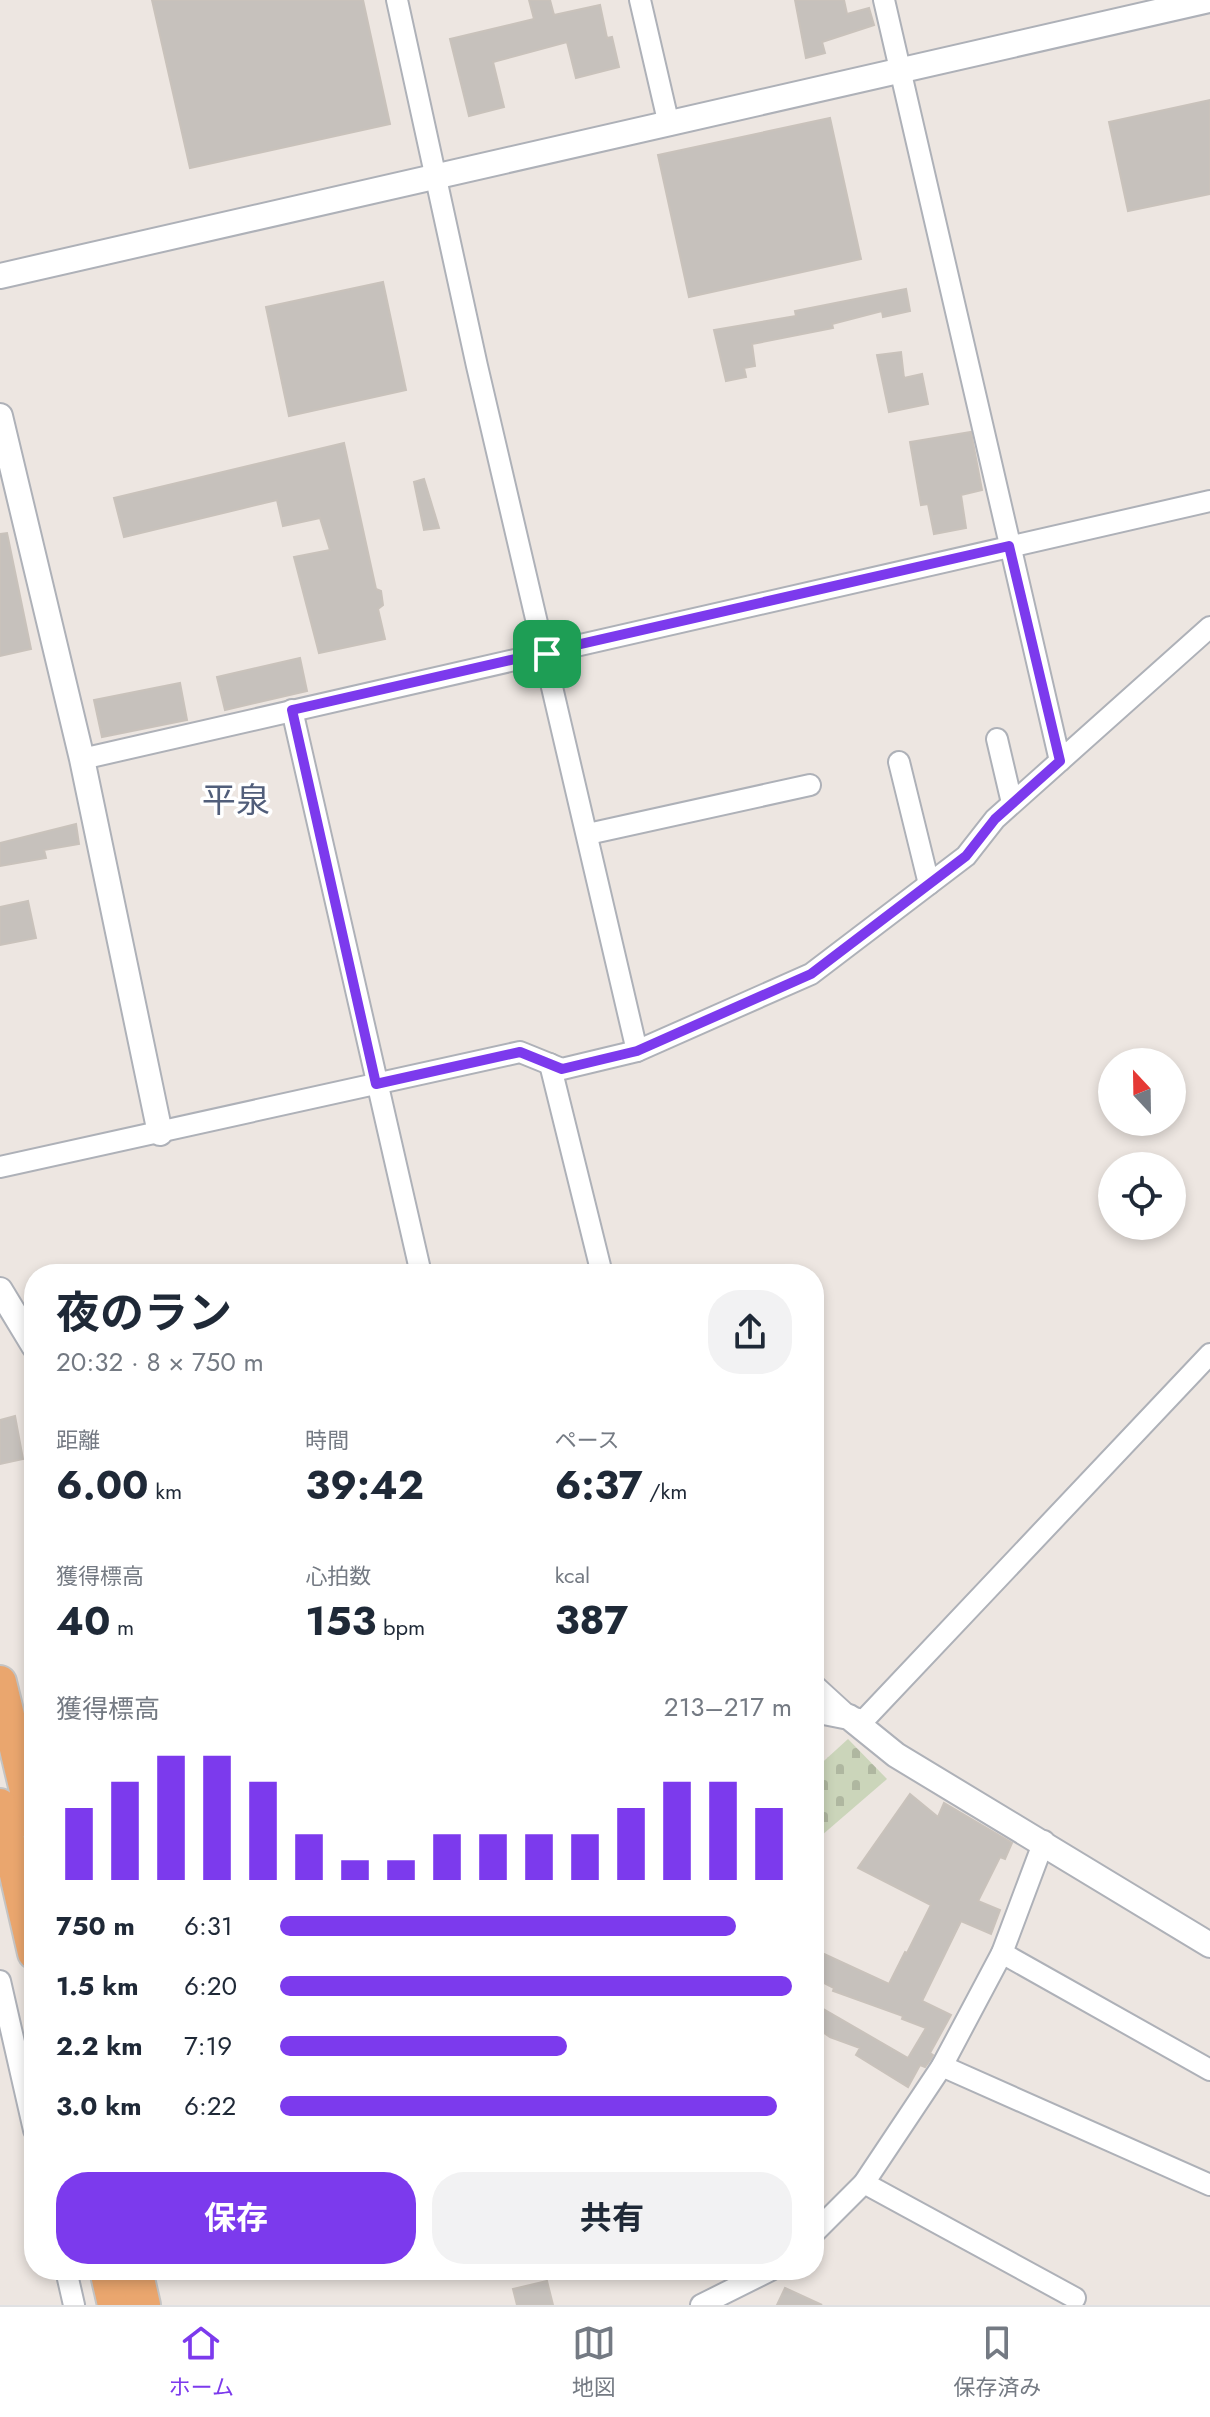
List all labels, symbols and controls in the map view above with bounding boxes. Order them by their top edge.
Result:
pin [513,620,581,688]
icon: arrive [525,632,569,676]
district label: 平泉 [202,776,270,825]
north arrow [1098,1048,1186,1136]
map controls [1098,1048,1186,1240]
button: locate [1098,1152,1186,1240]
text: 夜のラン [56,1281,232,1345]
button: share [708,1290,792,1374]
text: 20:32 · 8 × 750 m [56,1343,264,1381]
text: 距離 [56,1424,100,1456]
text: 時間 [305,1424,349,1456]
text: ペース [555,1424,620,1456]
text: 6.00 [56,1456,149,1514]
text: 39:42 [305,1456,424,1514]
text: 6:37 [555,1456,643,1514]
text: km [149,1475,182,1507]
text: /km [643,1475,687,1507]
text: kcal [555,1559,590,1591]
text: 獲得標高 [56,1560,144,1592]
text: 心拍数 [305,1560,371,1592]
text: 387 [555,1591,628,1649]
text: 40 [56,1592,110,1650]
text: 153 [305,1592,376,1650]
text: m [110,1611,134,1643]
text: bpm [376,1611,425,1643]
text: 213–217 m [664,1688,792,1726]
text: 獲得標高 [56,1690,160,1728]
text: 750 m [56,1907,135,1945]
text: 6:31 [184,1907,233,1945]
text: 1.5 km [56,1967,139,2005]
text: 6:20 [184,1967,237,2005]
text: 2.2 km [56,2027,143,2065]
text: 7:19 [184,2027,232,2065]
text: 3.0 km [56,2087,141,2125]
text: 6:22 [184,2087,236,2125]
button: 保存 [56,2172,416,2264]
button: 共有 [432,2172,792,2264]
tab: ホーム [169,2321,234,2403]
tab: 地図 [572,2321,616,2403]
tab: 保存済み [953,2321,1041,2403]

